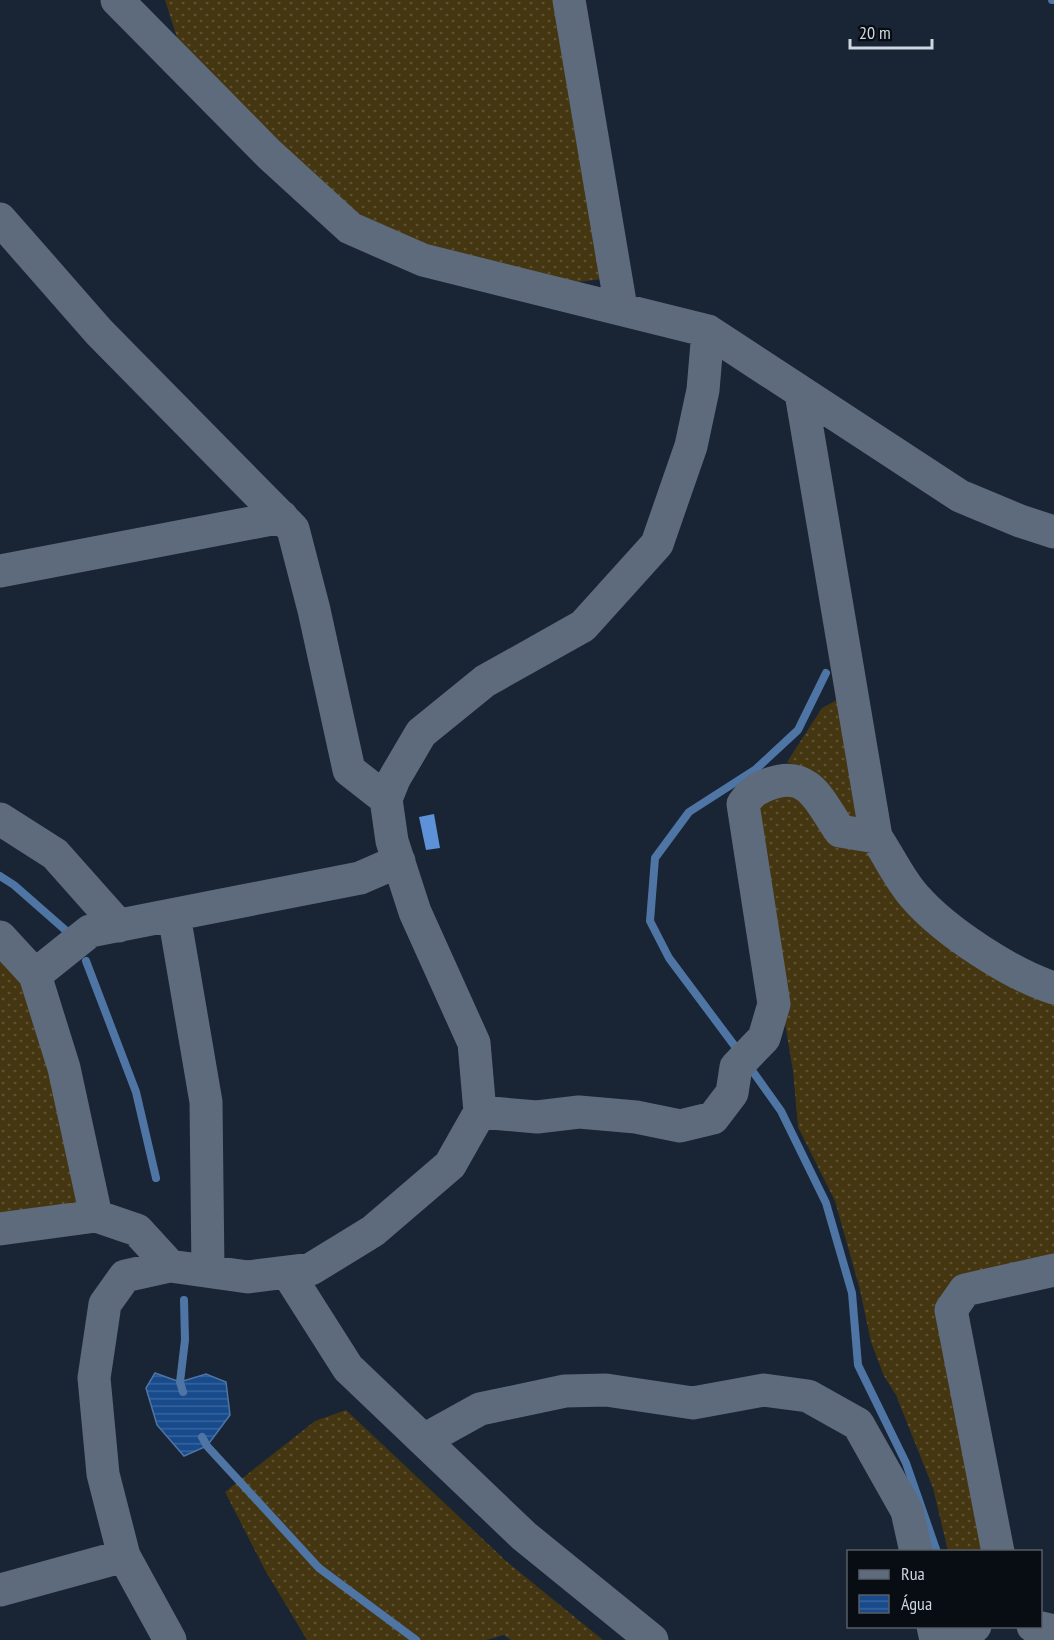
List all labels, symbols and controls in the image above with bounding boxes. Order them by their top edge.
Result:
scale bar [850,12,932,50]
text: 20 m [859,21,891,44]
legend [847,1550,1042,1628]
text: Rua [901,1562,925,1585]
text: Água [901,1592,932,1615]

